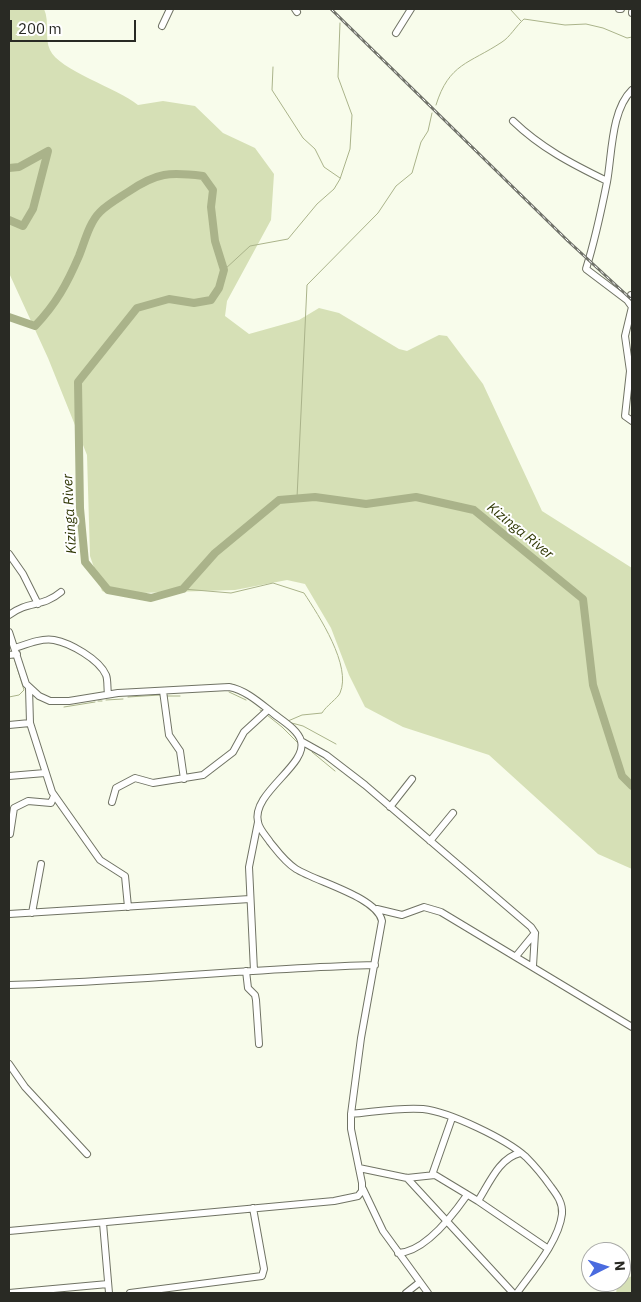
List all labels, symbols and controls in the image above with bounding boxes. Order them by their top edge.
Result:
scale bar [12,10,139,42]
text: 200 m [18,19,62,38]
water label: Kizinga River [60,474,80,554]
water label: Kizinga River [484,499,556,563]
north arrow [581,1242,631,1292]
text: N [611,1260,629,1272]

